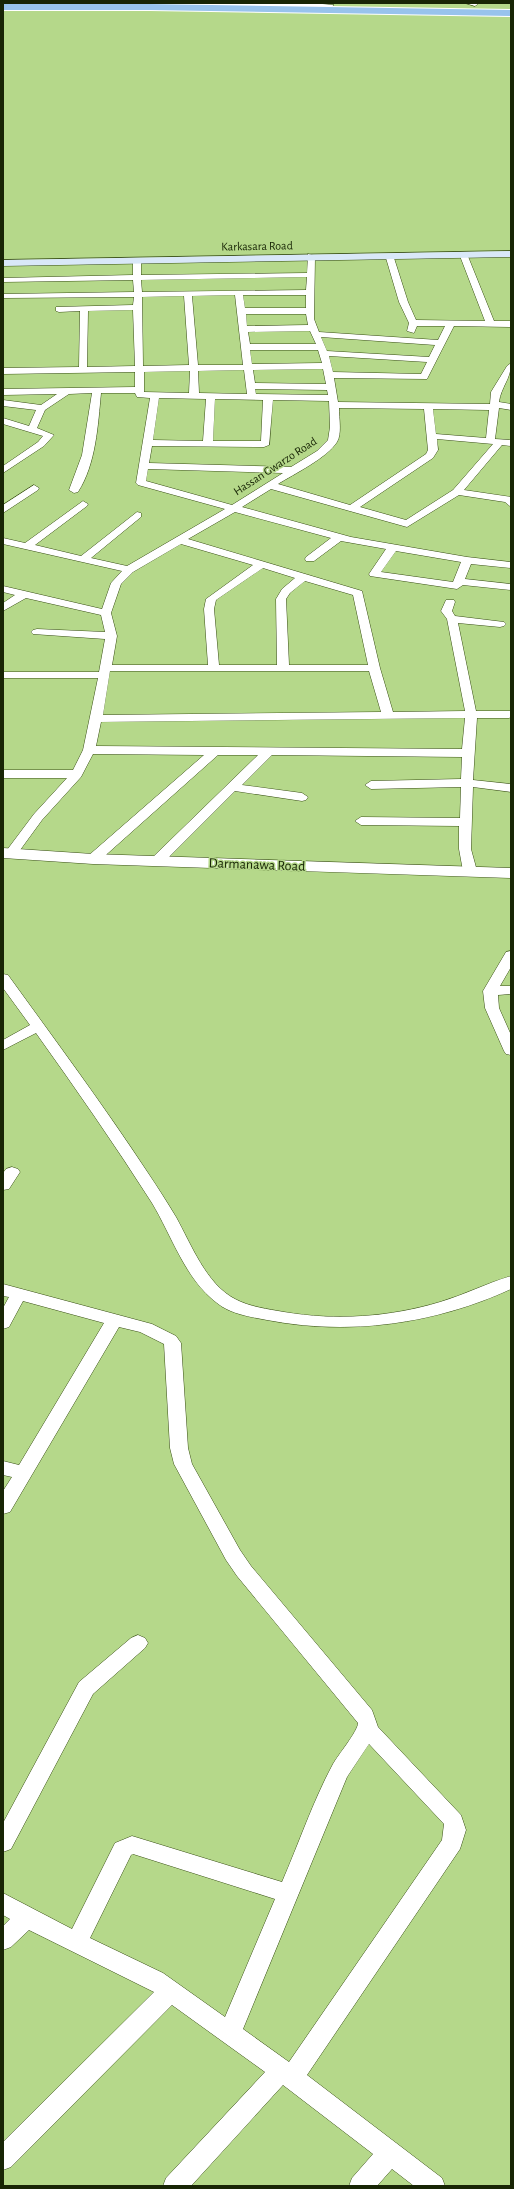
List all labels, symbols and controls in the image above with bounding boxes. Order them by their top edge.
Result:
street label: Karkasara Road [221,239,293,253]
street label: Hassan Gwarzo Road [231,435,319,497]
street label: Darmanawa Road [208,856,306,874]

